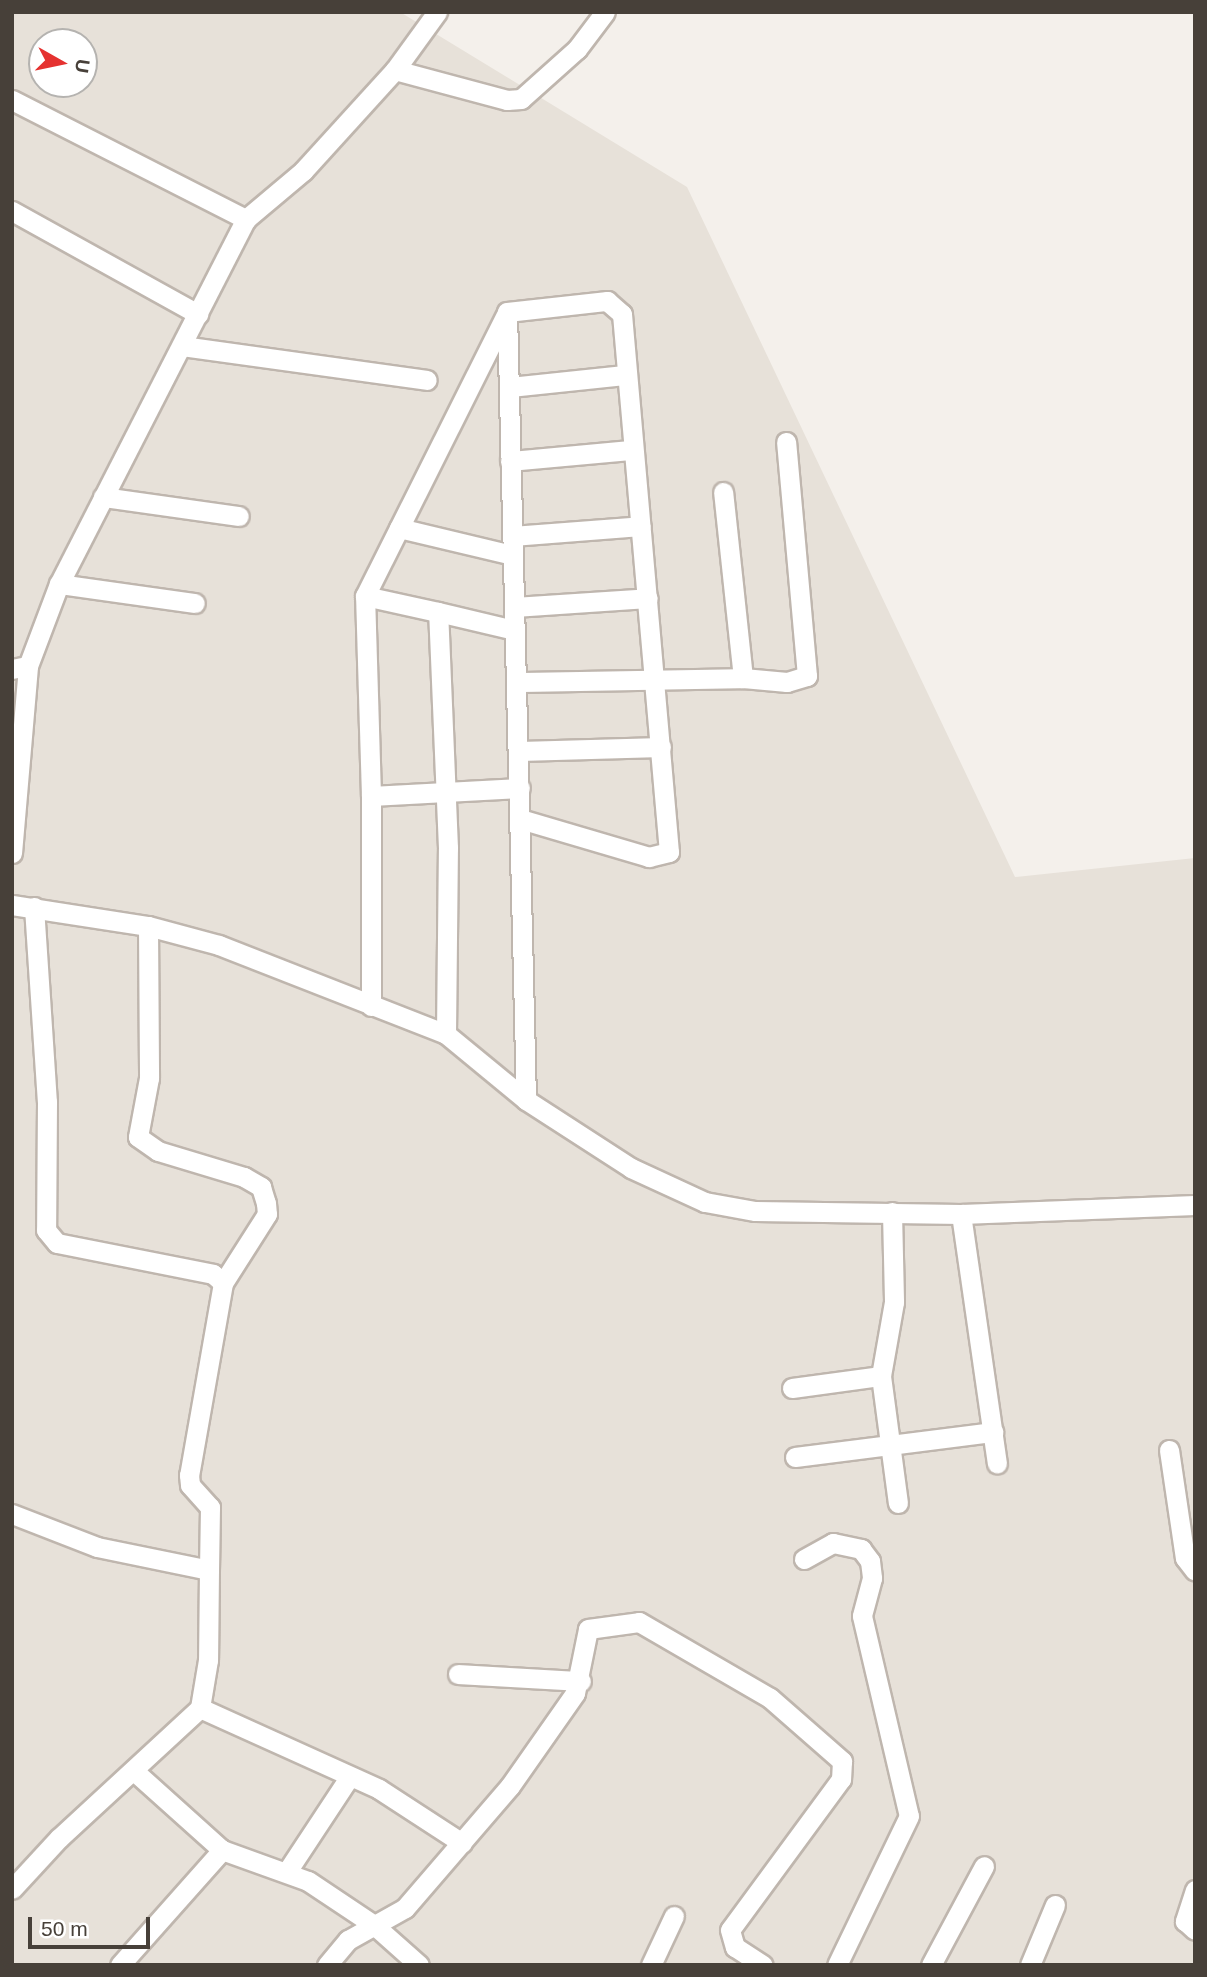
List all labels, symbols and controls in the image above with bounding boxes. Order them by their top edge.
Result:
north arrow [28,28,98,98]
text: U [71,58,94,74]
scale bar [32,1904,154,1948]
text: 50 m [41,1917,88,1940]

